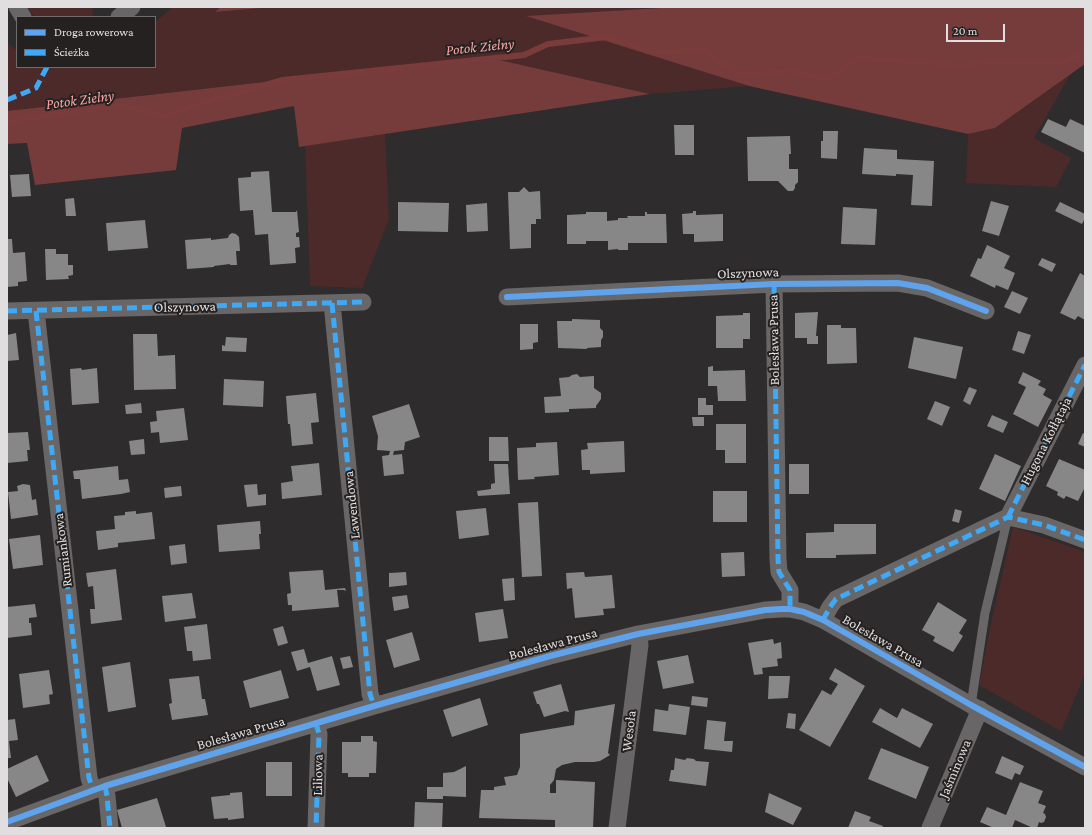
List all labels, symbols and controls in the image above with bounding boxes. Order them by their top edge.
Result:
legend [16,16,156,68]
scale bar [948,16,1007,42]
text: 20 m [953,24,977,38]
text: Droga rowerowa [54,25,134,39]
water label: Potok Zielny [445,34,515,60]
text: Ścieżka [54,45,89,59]
water label: Potok Zielny [45,86,115,114]
street label: Olszynowa [717,264,779,282]
street label: Bolesława Prusa [765,294,783,386]
street label: Olszynowa [154,298,216,316]
street label: Hugona Kołłątaja [1017,394,1075,488]
street label: Lawendowa [340,470,364,540]
street label: Rumiankowa [50,512,76,588]
street label: Bolesława Prusa [840,611,926,671]
street label: Bolesława Prusa [507,624,599,664]
street label: Wesoła [618,710,640,752]
street label: Bolesława Prusa [195,712,287,754]
street label: Jaśminowa [935,737,975,801]
street label: Liliowa [309,754,327,796]

